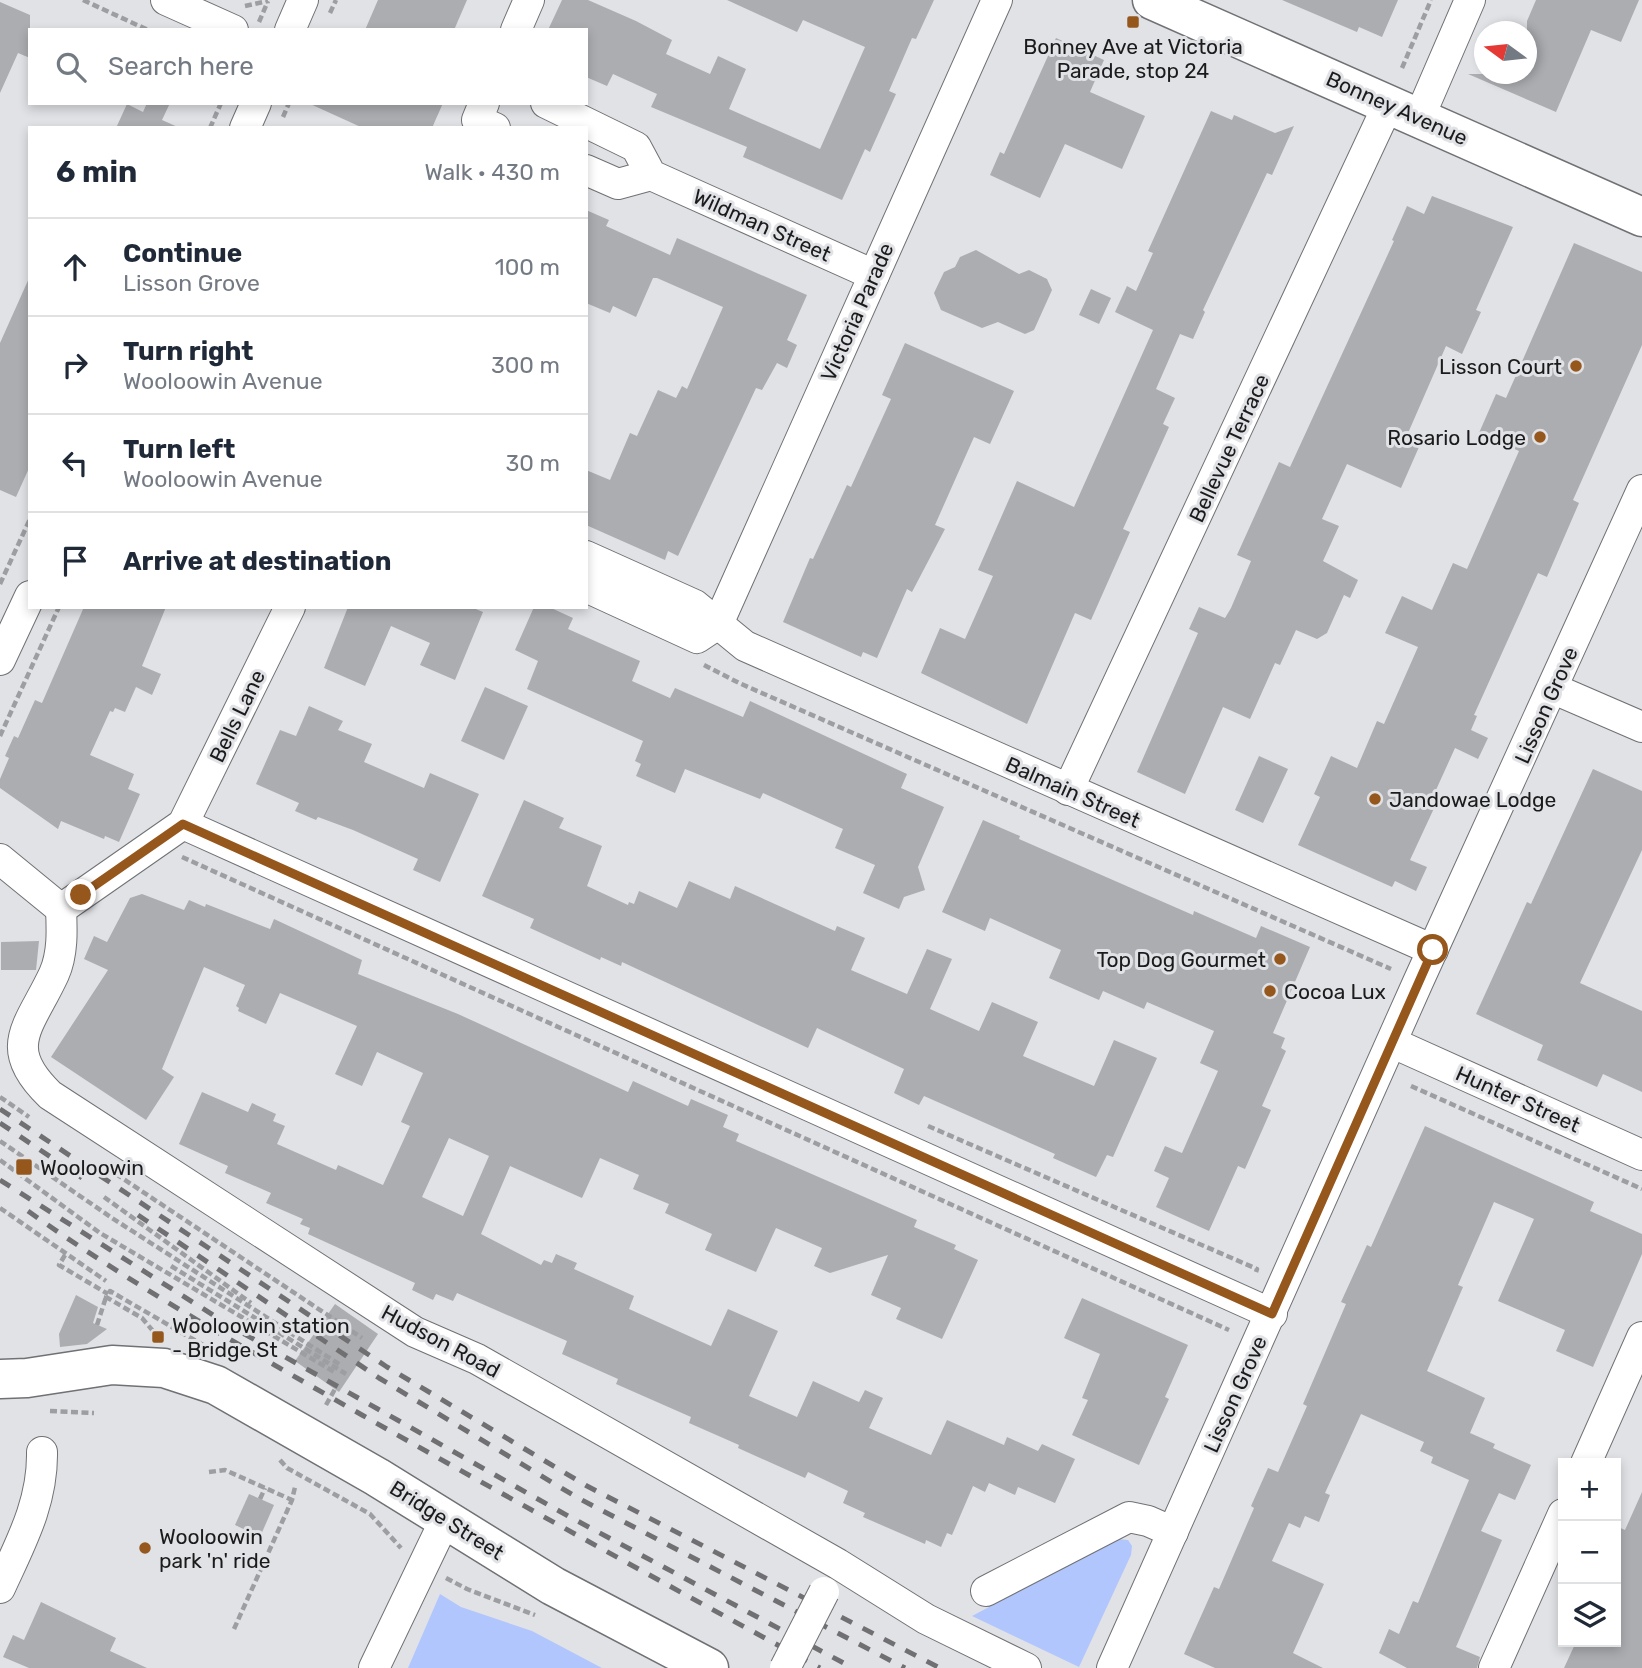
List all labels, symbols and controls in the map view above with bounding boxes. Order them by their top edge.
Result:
marker: Bonney Ave at Victoria Parade, stop 24 [1125,14,1141,30]
north arrow [1474,21,1537,84]
search box [28,28,588,105]
place label: Bonney Ave at Victoria Parade, stop 24 [1023,34,1243,83]
icon: search [52,48,90,86]
text: Search here [108,51,254,82]
street label: Bonney Avenue [1322,66,1472,150]
text: 6 min [56,154,137,190]
text: Walk · 430 m [425,158,560,186]
street label: Wildman Street [689,183,835,267]
text: Continue [123,238,242,269]
street label: Victoria Parade [815,239,899,385]
icon: ahead [56,248,94,286]
text: 100 m [495,253,560,281]
text: Lisson Grove [123,269,260,297]
text: Turn right [123,336,253,367]
icon: right [56,346,94,384]
text: 300 m [491,351,560,379]
place label: Lisson Court [1439,354,1562,379]
marker: Lisson Court [1568,358,1584,374]
text: Wooloowin Avenue [123,367,323,395]
street label: Bellevue Terrace [1184,370,1274,526]
place label: Rosario Lodge [1387,425,1526,450]
marker: Rosario Lodge [1532,429,1548,445]
text: Turn left [123,434,235,465]
icon: left [56,444,94,482]
text: 30 m [505,449,560,477]
text: Wooloowin Avenue [123,465,323,493]
icon: arrive [56,542,94,580]
text: Arrive at destination [123,546,391,577]
street label: Lisson Grove [1509,643,1583,767]
street label: Bells Lane [204,666,270,766]
street label: Balmain Street [1002,751,1144,833]
place label: Jandowae Lodge [1389,787,1556,812]
marker: Jandowae Lodge [1367,791,1383,807]
route end [65,879,96,910]
route start [1417,934,1448,965]
place label: Top Dog Gourmet [1096,947,1266,972]
marker: Top Dog Gourmet [1272,951,1288,967]
place label: Cocoa Lux [1284,979,1386,1004]
marker: Cocoa Lux [1262,983,1278,999]
street label: Hunter Street [1452,1060,1584,1138]
place label: Wooloowin [40,1155,144,1180]
marker: Wooloowin [14,1157,34,1177]
street label: Hudson Road [377,1299,505,1383]
place label: Wooloowin station - Bridge St [172,1313,350,1362]
marker: Wooloowin station - Bridge St [150,1329,166,1345]
street label: Lisson Grove [1198,1332,1272,1456]
map controls [1558,1458,1621,1647]
button: + [1558,1458,1621,1521]
street label: Bridge Street [385,1475,509,1565]
button: − [1558,1521,1621,1584]
place label: Wooloowin park 'n' ride [159,1524,270,1573]
marker: Wooloowin park 'n' ride [137,1540,153,1556]
button: layers [1558,1584,1621,1647]

